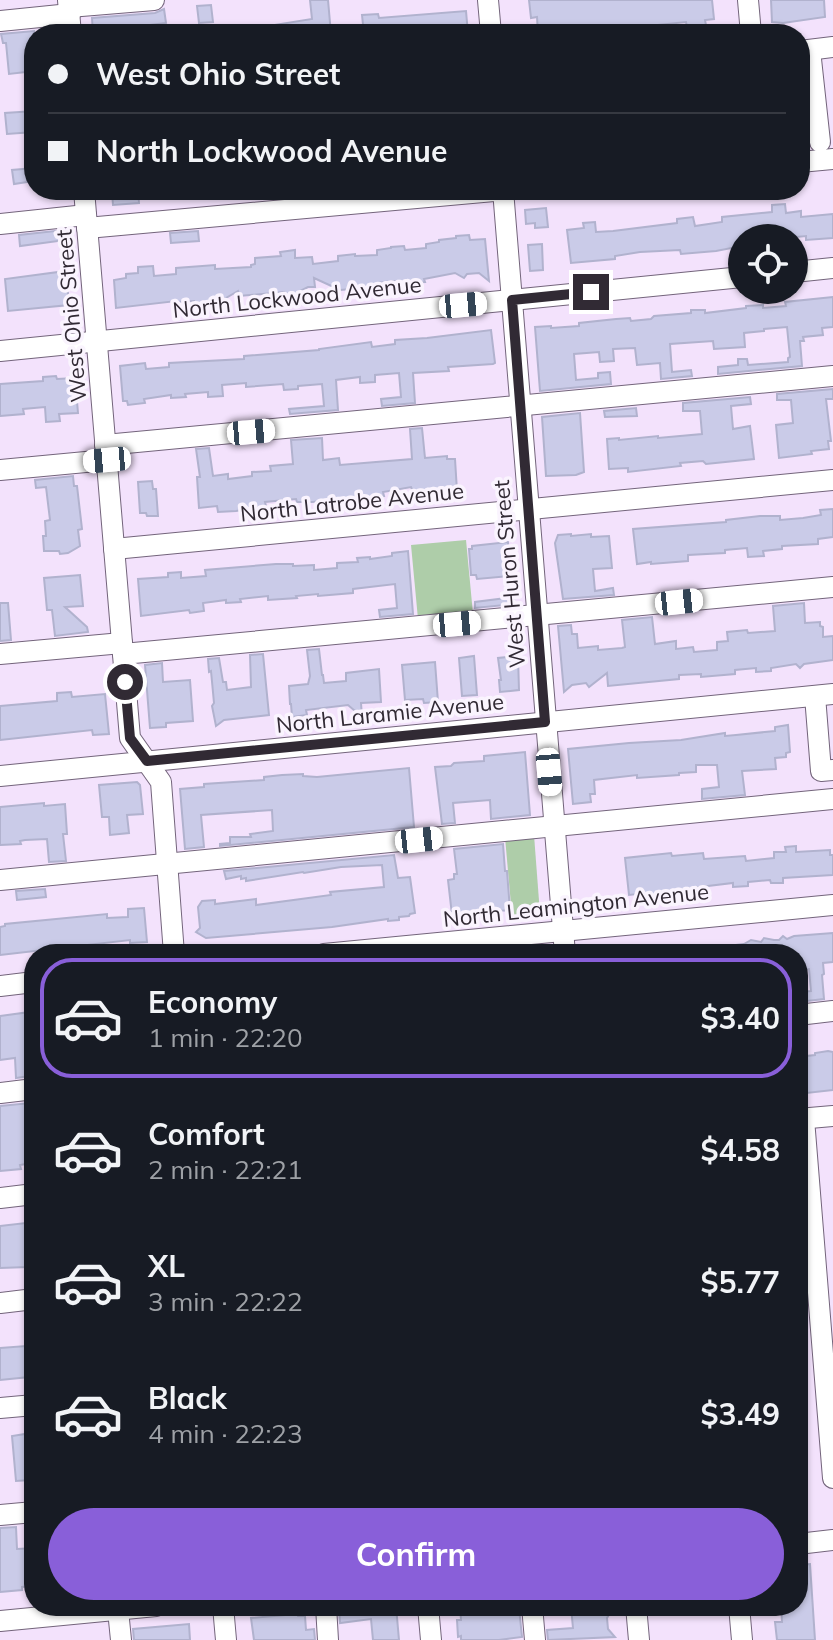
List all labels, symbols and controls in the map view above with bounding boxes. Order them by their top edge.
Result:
text: West Ohio Street [96,55,340,93]
text: North Lockwood Avenue [96,132,447,170]
map controls [728,224,808,304]
button: locate [728,224,808,304]
street label: West Ohio Street [49,228,93,404]
street label: North Lockwood Avenue [171,270,423,324]
route end [573,274,609,310]
car [438,291,488,319]
car [226,418,276,446]
car [82,446,132,474]
street label: North Latrobe Avenue [239,476,465,528]
street label: West Huron Street [487,478,531,669]
car [654,588,704,616]
car [432,610,482,638]
route start [107,664,143,700]
street label: North Laramie Avenue [275,687,505,739]
car [535,747,563,797]
car [394,826,444,854]
street label: North Leamington Avenue [442,877,710,933]
icon: car [52,982,124,1054]
text: Economy [148,983,277,1021]
text: $3.40 [701,999,780,1037]
text: 1 min · 22:20 [148,1021,303,1054]
icon: car [52,1114,124,1186]
text: Comfort [148,1115,265,1153]
text: $4.58 [701,1131,780,1169]
text: 2 min · 22:21 [148,1153,303,1186]
icon: car [52,1246,124,1318]
text: XL [148,1247,185,1285]
text: $5.77 [701,1263,780,1301]
text: 3 min · 22:22 [148,1285,303,1318]
icon: car [52,1378,124,1450]
text: Black [148,1379,227,1417]
text: $3.49 [701,1395,780,1433]
text: 4 min · 22:23 [148,1417,303,1450]
button: Confirm [48,1508,784,1600]

